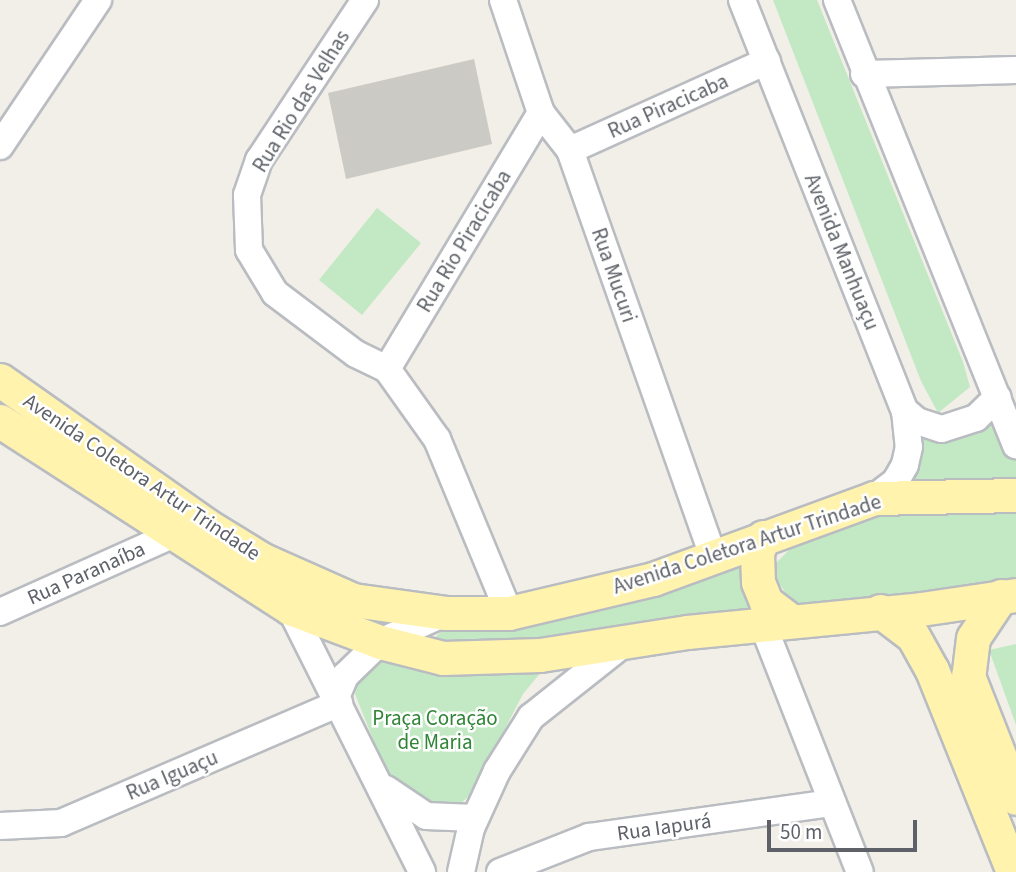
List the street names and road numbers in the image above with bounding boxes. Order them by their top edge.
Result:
street label: Rua Rio das Velhas [247,25,355,177]
street label: Rua Piracicaba [604,68,732,144]
street label: Rua Rio Piracicaba [412,165,516,317]
street label: Avenida Manhuaçu [799,170,885,334]
street label: Rua Mucuri [586,224,642,326]
street label: Avenida Coletora Artur Trindade [19,388,265,566]
street label: Avenida Coletora Artur Trindade [610,489,884,599]
street label: Rua Paranaíba [23,536,149,610]
street label: Rua Iguaçu [122,744,222,806]
street label: Rua Iapurá [615,808,713,846]

